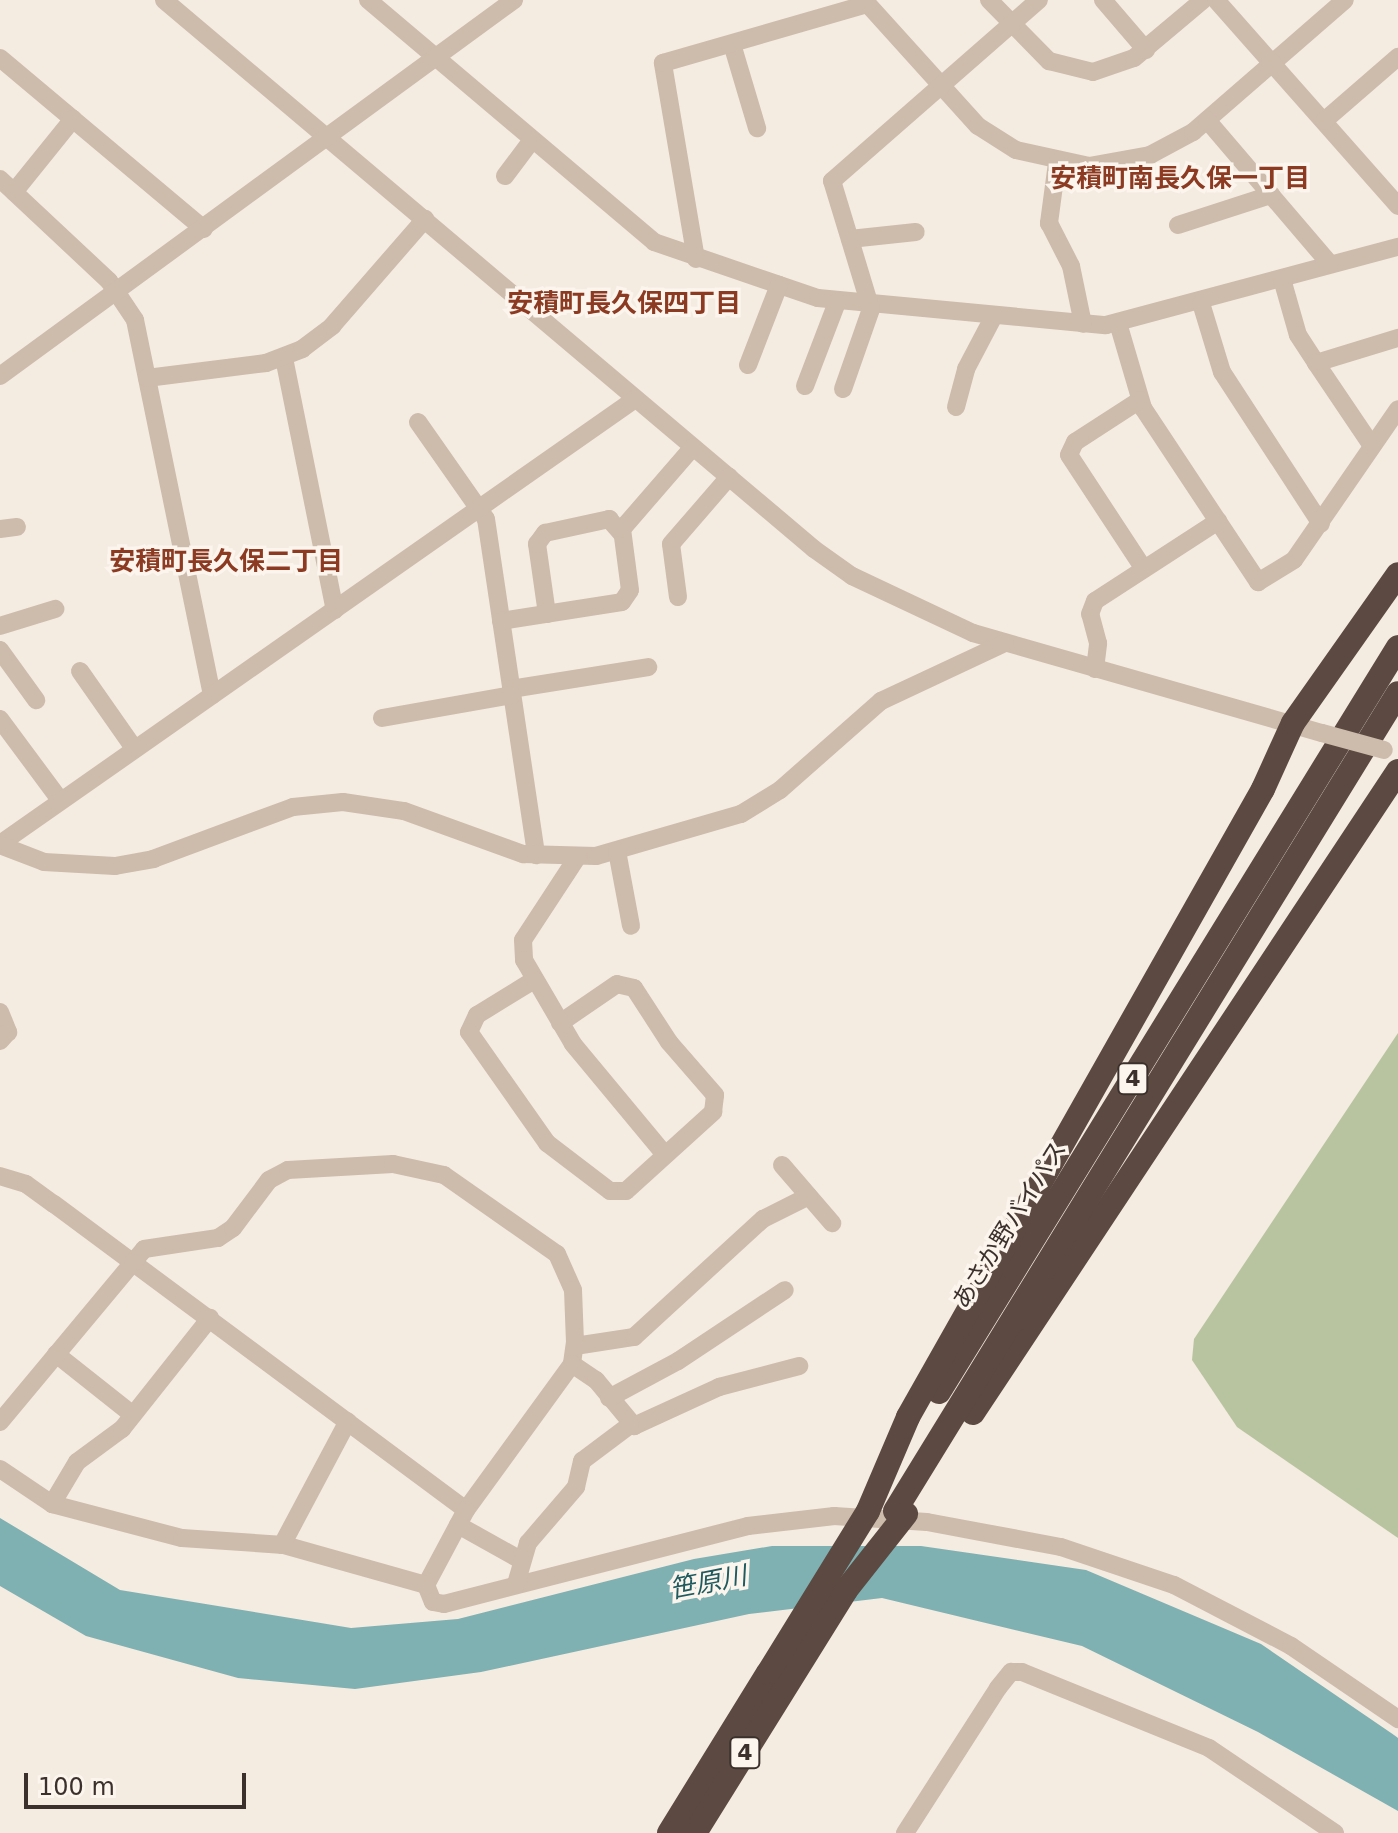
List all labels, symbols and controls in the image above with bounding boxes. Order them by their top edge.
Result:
district label: 安積町南長久保一丁目 [1050,163,1310,195]
district label: 安積町長久保四丁目 [507,288,741,320]
district label: 安積町長久保二丁目 [109,546,343,578]
road number: 4 [1117,1061,1149,1097]
street label: あさか野バイパス [947,1136,1073,1314]
water label: 笹原川 [667,1560,749,1606]
road number: 4 [729,1735,761,1771]
scale bar [28,1757,250,1807]
text: 100 m [38,1773,115,1801]

